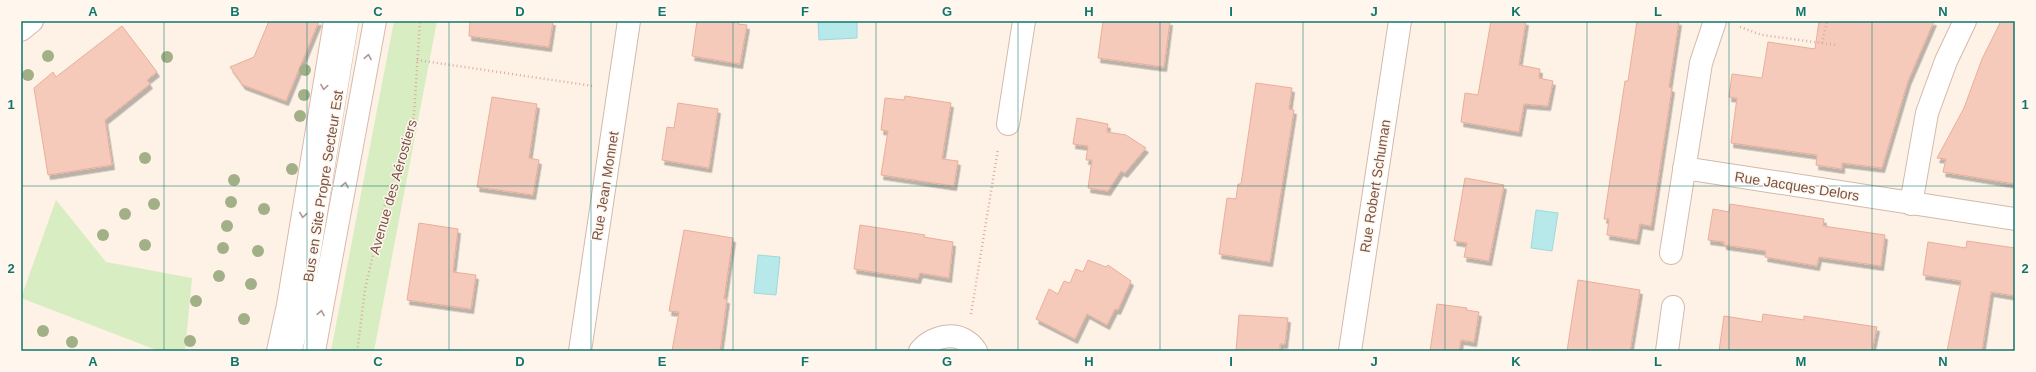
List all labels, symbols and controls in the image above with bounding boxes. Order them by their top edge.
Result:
text: A [88,4,98,19]
text: B [230,4,240,19]
text: C [373,4,383,19]
text: D [515,4,525,19]
text: E [658,4,667,19]
text: F [801,4,809,19]
text: G [942,4,952,19]
text: H [1084,4,1094,19]
text: I [1229,4,1233,19]
text: J [1370,4,1378,19]
text: K [1511,4,1521,19]
text: L [1654,4,1662,19]
text: M [1796,4,1806,19]
text: N [1938,4,1948,19]
one-way arrow [364,54,372,60]
one-way arrow [320,84,329,90]
street label: Bus en Site Propre Secteur Est [300,89,346,283]
text: 1 [7,97,15,112]
text: 1 [2021,97,2029,112]
street label: Avenue des Aérostiers [366,118,420,256]
street label: Rue Robert Schuman [1357,118,1393,254]
street label: Rue Jean Monnet [588,130,622,242]
street label: Rue Jacques Delors [1733,168,1861,204]
one-way arrow [340,182,348,188]
one-way arrow [299,212,308,218]
text: 2 [7,261,15,276]
text: 2 [2021,261,2029,276]
one-way arrow [316,310,324,316]
text: A [88,354,98,369]
text: B [230,354,240,369]
text: C [373,354,383,369]
text: D [515,354,525,369]
text: E [658,354,667,369]
text: F [801,354,809,369]
text: G [942,354,952,369]
text: H [1084,354,1094,369]
text: I [1229,354,1233,369]
text: J [1370,354,1378,369]
text: K [1511,354,1521,369]
text: L [1654,354,1662,369]
text: M [1796,354,1806,369]
text: N [1938,354,1948,369]

